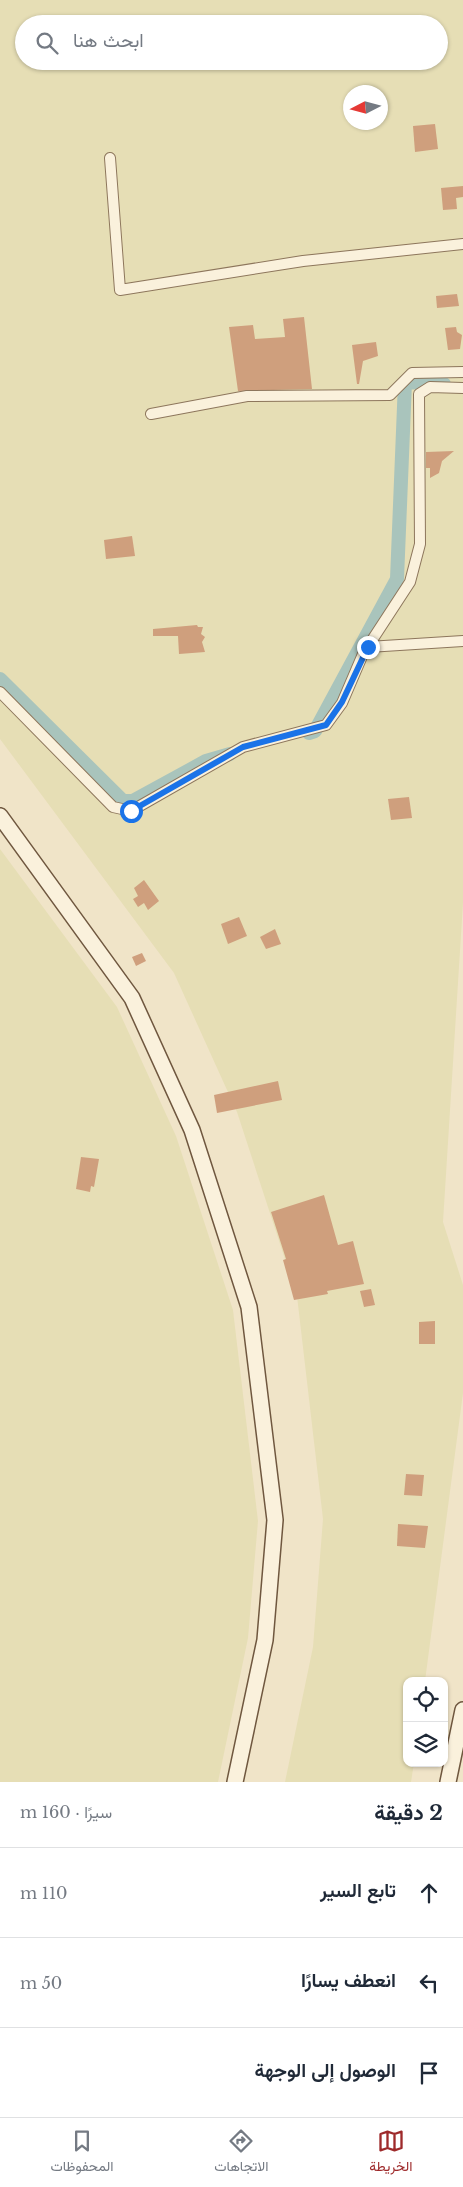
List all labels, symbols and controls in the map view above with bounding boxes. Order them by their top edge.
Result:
search box [15,15,448,70]
icon: search [33,29,61,57]
text: ابحث هنا [73,29,144,52]
north arrow [343,85,388,130]
route end [357,636,380,659]
route start [120,800,143,823]
map controls [403,1677,448,1767]
button: locate [403,1677,448,1722]
button: layers [403,1722,448,1767]
text: 2 دقيقة [374,1800,443,1826]
text: سيرًا · 160 m [20,1802,112,1822]
text: تابع السير [320,1879,396,1902]
icon: ahead [415,1879,443,1907]
text: 110 m [20,1883,67,1903]
text: انعطف يسارًا [301,1969,396,1992]
icon: left [415,1969,443,1997]
text: 50 m [20,1973,62,1993]
text: الوصول إلى الوجهة [255,2059,396,2082]
icon: arrive [415,2059,443,2087]
tab: المحفوظات [50,2127,113,2179]
tab: الاتجاهات [214,2127,269,2179]
tab: الخريطة [369,2127,413,2179]

